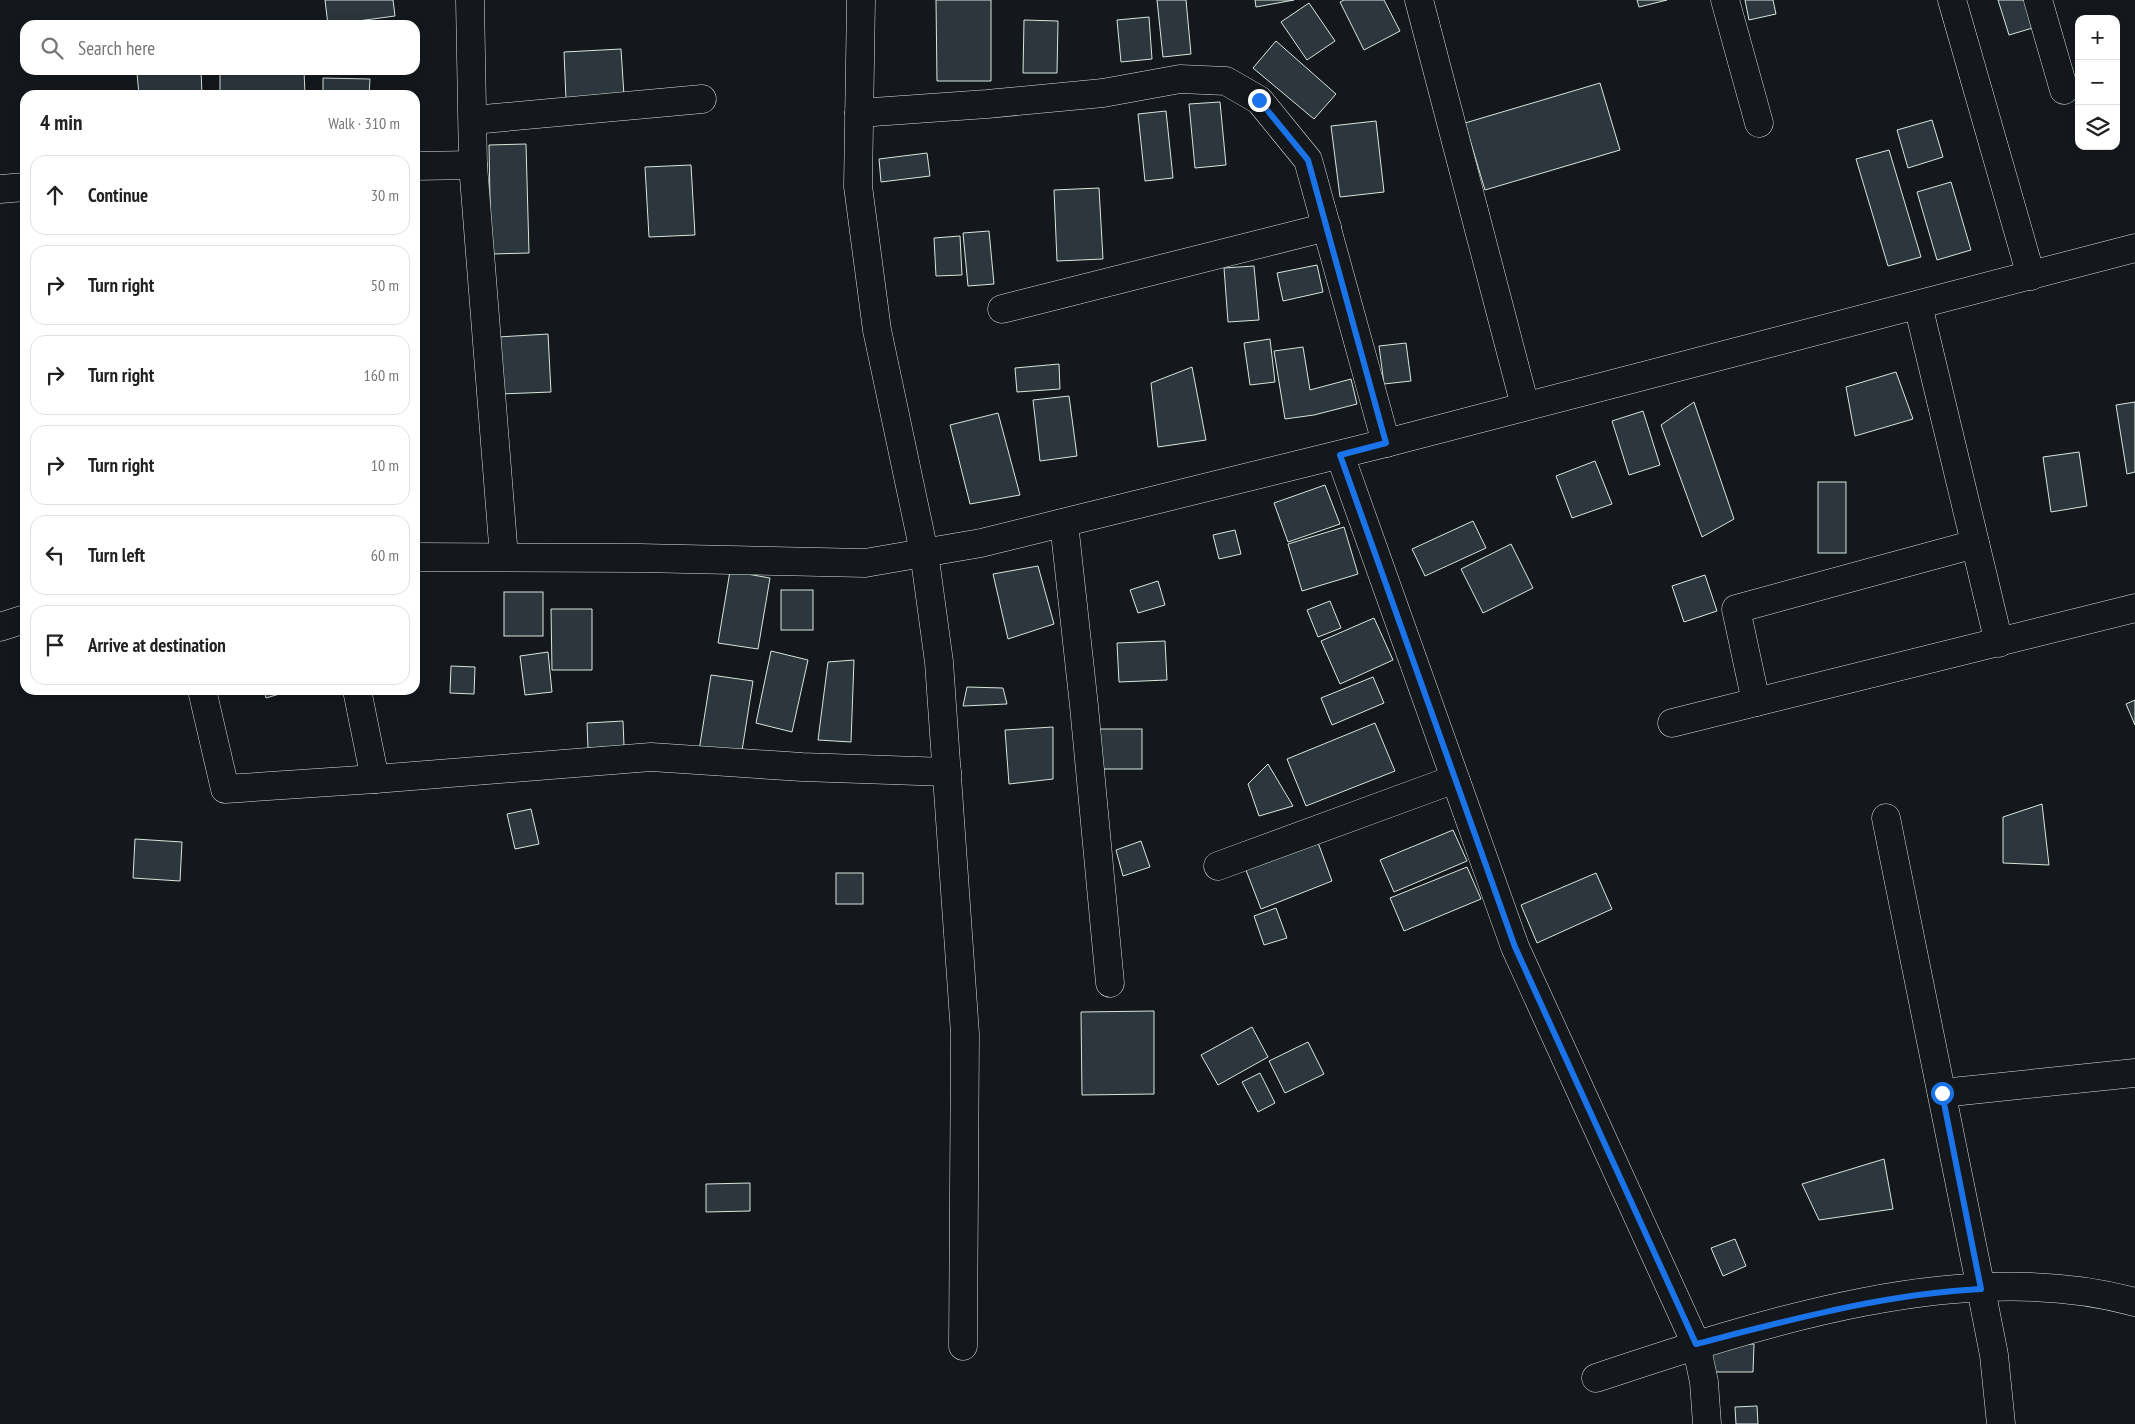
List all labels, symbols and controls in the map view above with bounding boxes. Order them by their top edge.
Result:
map controls [2075,15,2120,150]
button: + [2075,15,2120,60]
search box [20,20,420,75]
icon: search [38,34,66,62]
text: Search here [78,36,155,60]
button: − [2075,60,2120,105]
route end [1248,89,1271,112]
button: layers [2075,105,2120,150]
text: 4 min [40,109,82,136]
text: Walk · 310 m [328,113,400,133]
icon: ahead [41,181,69,209]
text: Continue [88,183,148,207]
text: 30 m [371,185,399,205]
icon: right [41,271,69,299]
text: Turn right [88,273,154,297]
text: 50 m [371,275,399,295]
icon: right [41,361,69,389]
text: Turn right [88,363,154,387]
text: 160 m [364,365,399,385]
icon: right [41,451,69,479]
text: Turn right [88,453,154,477]
text: 10 m [371,455,399,475]
icon: left [41,541,69,569]
text: Turn left [88,543,145,567]
text: 60 m [371,545,399,565]
icon: arrive [41,631,69,659]
text: Arrive at destination [88,633,226,657]
route start [1931,1082,1954,1105]

